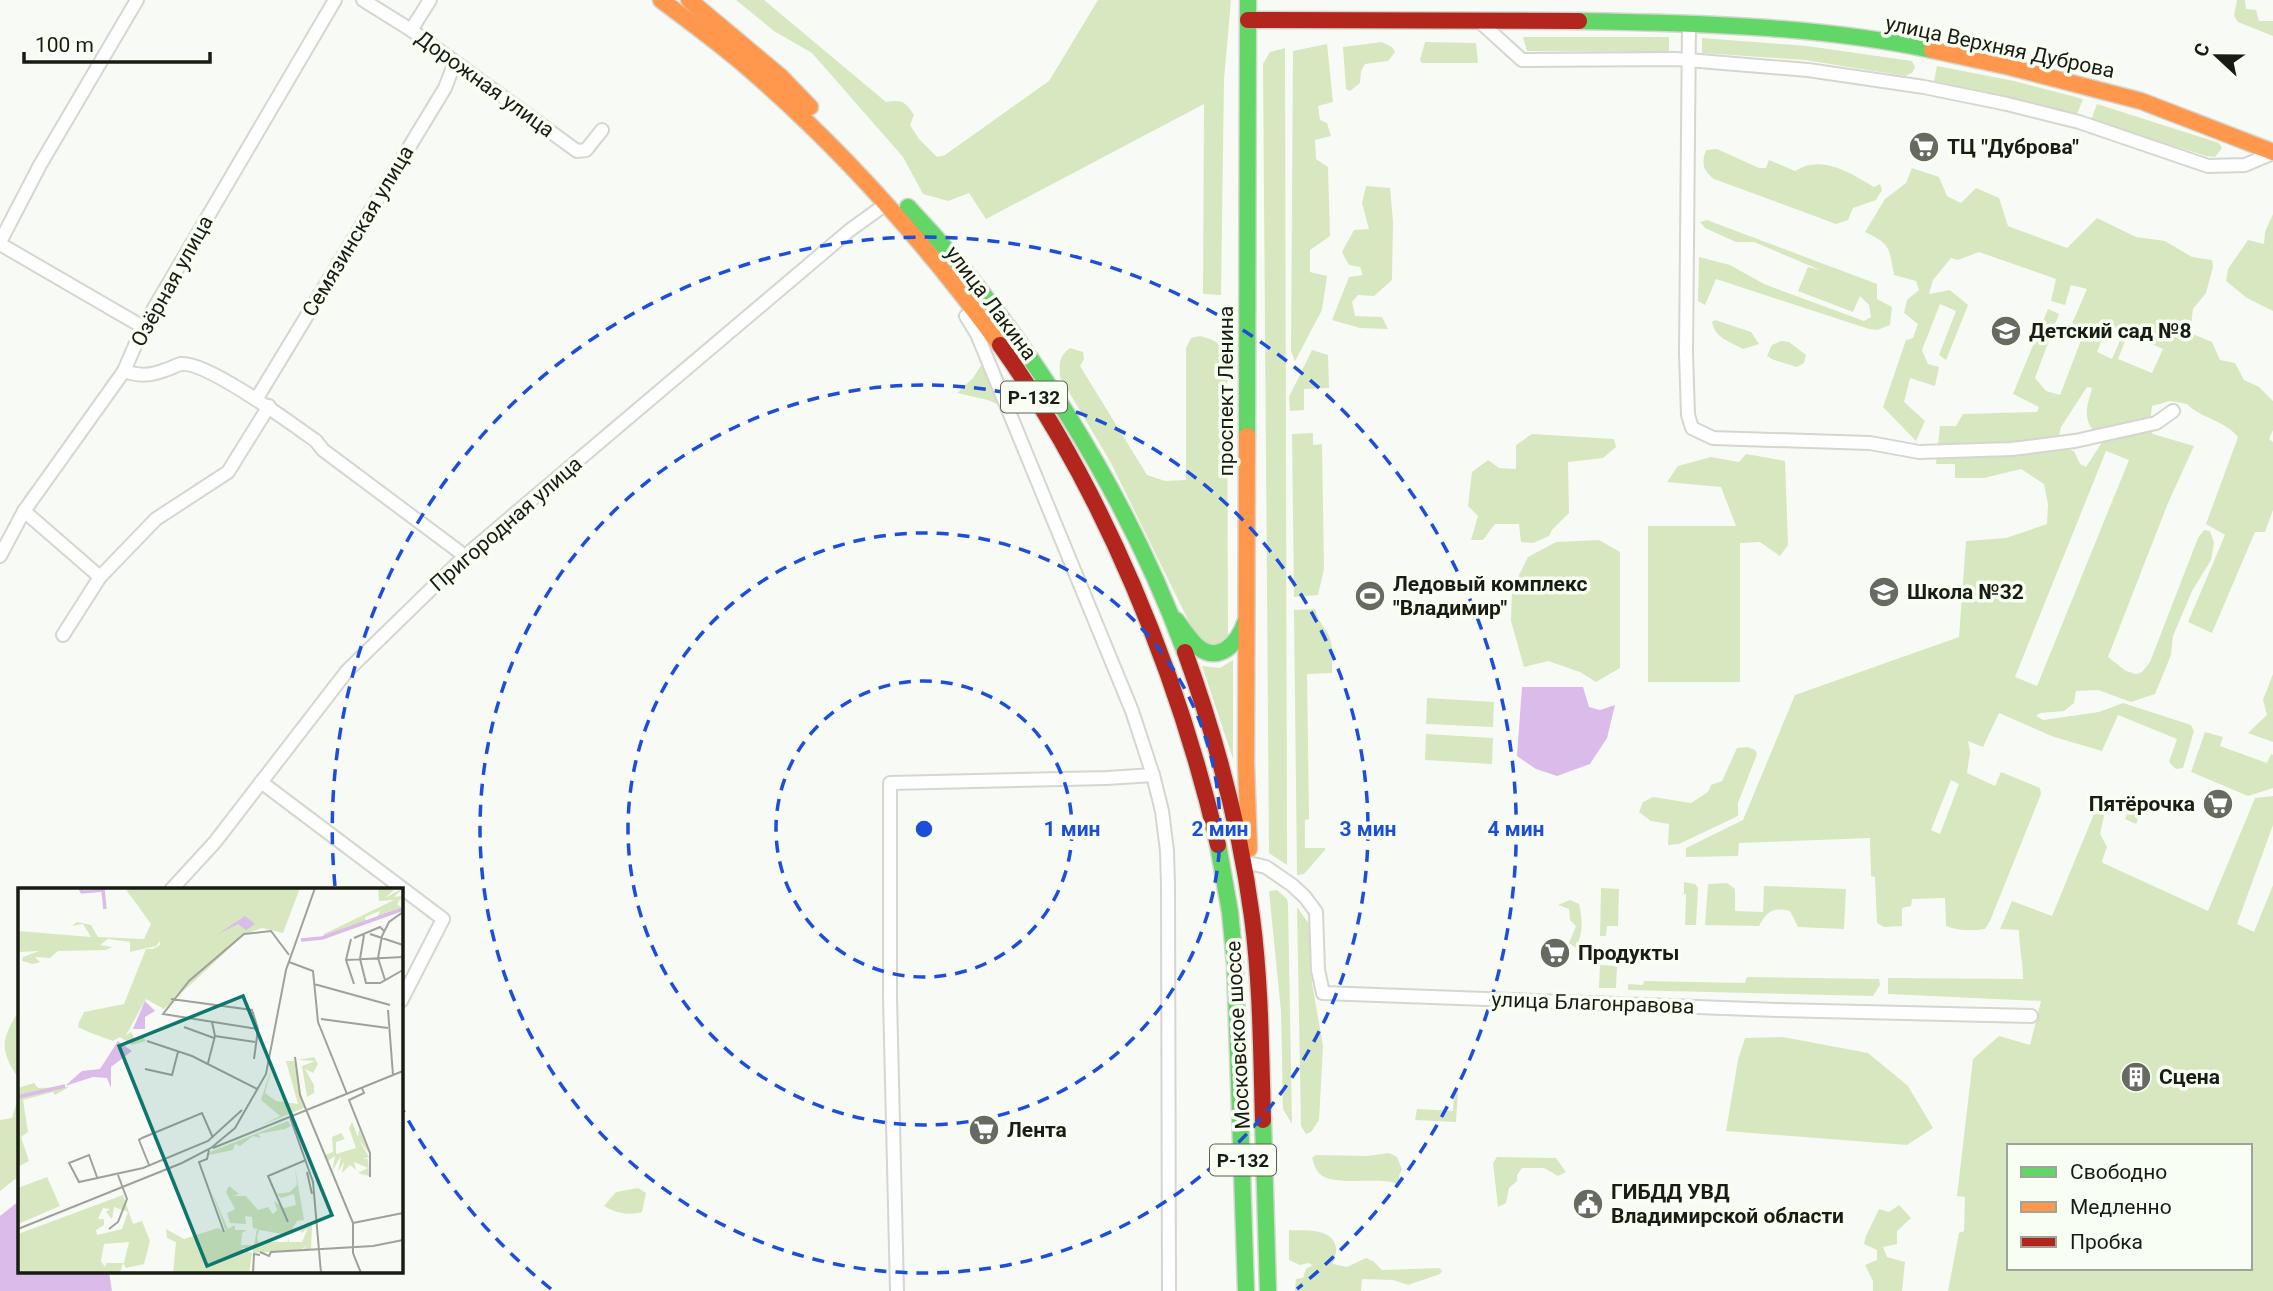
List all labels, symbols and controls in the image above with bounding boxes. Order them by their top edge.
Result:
street label: улица Верхняя Дуброва [1883,11,2117,83]
scale bar [24,21,210,65]
north arrow [2182,21,2252,91]
street label: Дорожная улица [411,26,559,142]
text: 100 m [35,33,94,57]
text: С [2189,40,2215,60]
supermarket icon: ТЦ "Дуброва" [1907,130,1941,164]
place label: ТЦ "Дуброва" [1947,135,2079,159]
street label: Семязинская улица [298,141,418,321]
street label: Озёрная улица [126,211,218,351]
street label: улица Лакина [940,241,1042,365]
street label: проспект Ленина [1214,306,1238,476]
school or university icon: Детский сад №8 [1989,314,2023,348]
place label: Детский сад №8 [2029,319,2192,343]
road number: Р-132 [1001,382,1067,412]
street label: Пригородная улица [425,452,587,596]
place label: Ледовый комплекс "Владимир" [1393,572,1588,620]
school or university icon: Школа №32 [1867,575,1901,609]
sports icon: Ледовый комплекс "Владимир" [1353,579,1387,613]
place label: Школа №32 [1907,580,2024,604]
supermarket icon: Пятёрочка [2201,787,2235,821]
place label: Пятёрочка [2089,792,2195,816]
centre of rings [912,817,936,841]
text: 1 мин [1044,817,1101,841]
text: 2 мин [1192,817,1249,841]
text: 3 мин [1340,817,1397,841]
text: 4 мин [1488,817,1545,841]
inset map [18,888,402,1274]
supermarket icon: Продукты [1538,936,1572,970]
street label: Московское шоссе [1221,940,1255,1130]
place label: Продукты [1578,941,1680,965]
street label: улица Благонравова [1491,987,1695,1019]
building icon: Сцена [2119,1060,2153,1094]
place label: Сцена [2159,1065,2220,1089]
supermarket icon: Лента [967,1113,1001,1147]
place label: Лента [1007,1118,1067,1142]
road number: Р-132 [1210,1144,1276,1176]
legend [2007,1144,2252,1270]
text: Свободно [2070,1160,2167,1184]
place label: ГИБДД УВД Владимирской области [1611,1180,1844,1228]
public building icon: ГИБДД УВД Владимирской области [1571,1187,1605,1221]
text: Медленно [2070,1195,2172,1219]
text: Пробка [2070,1230,2143,1254]

